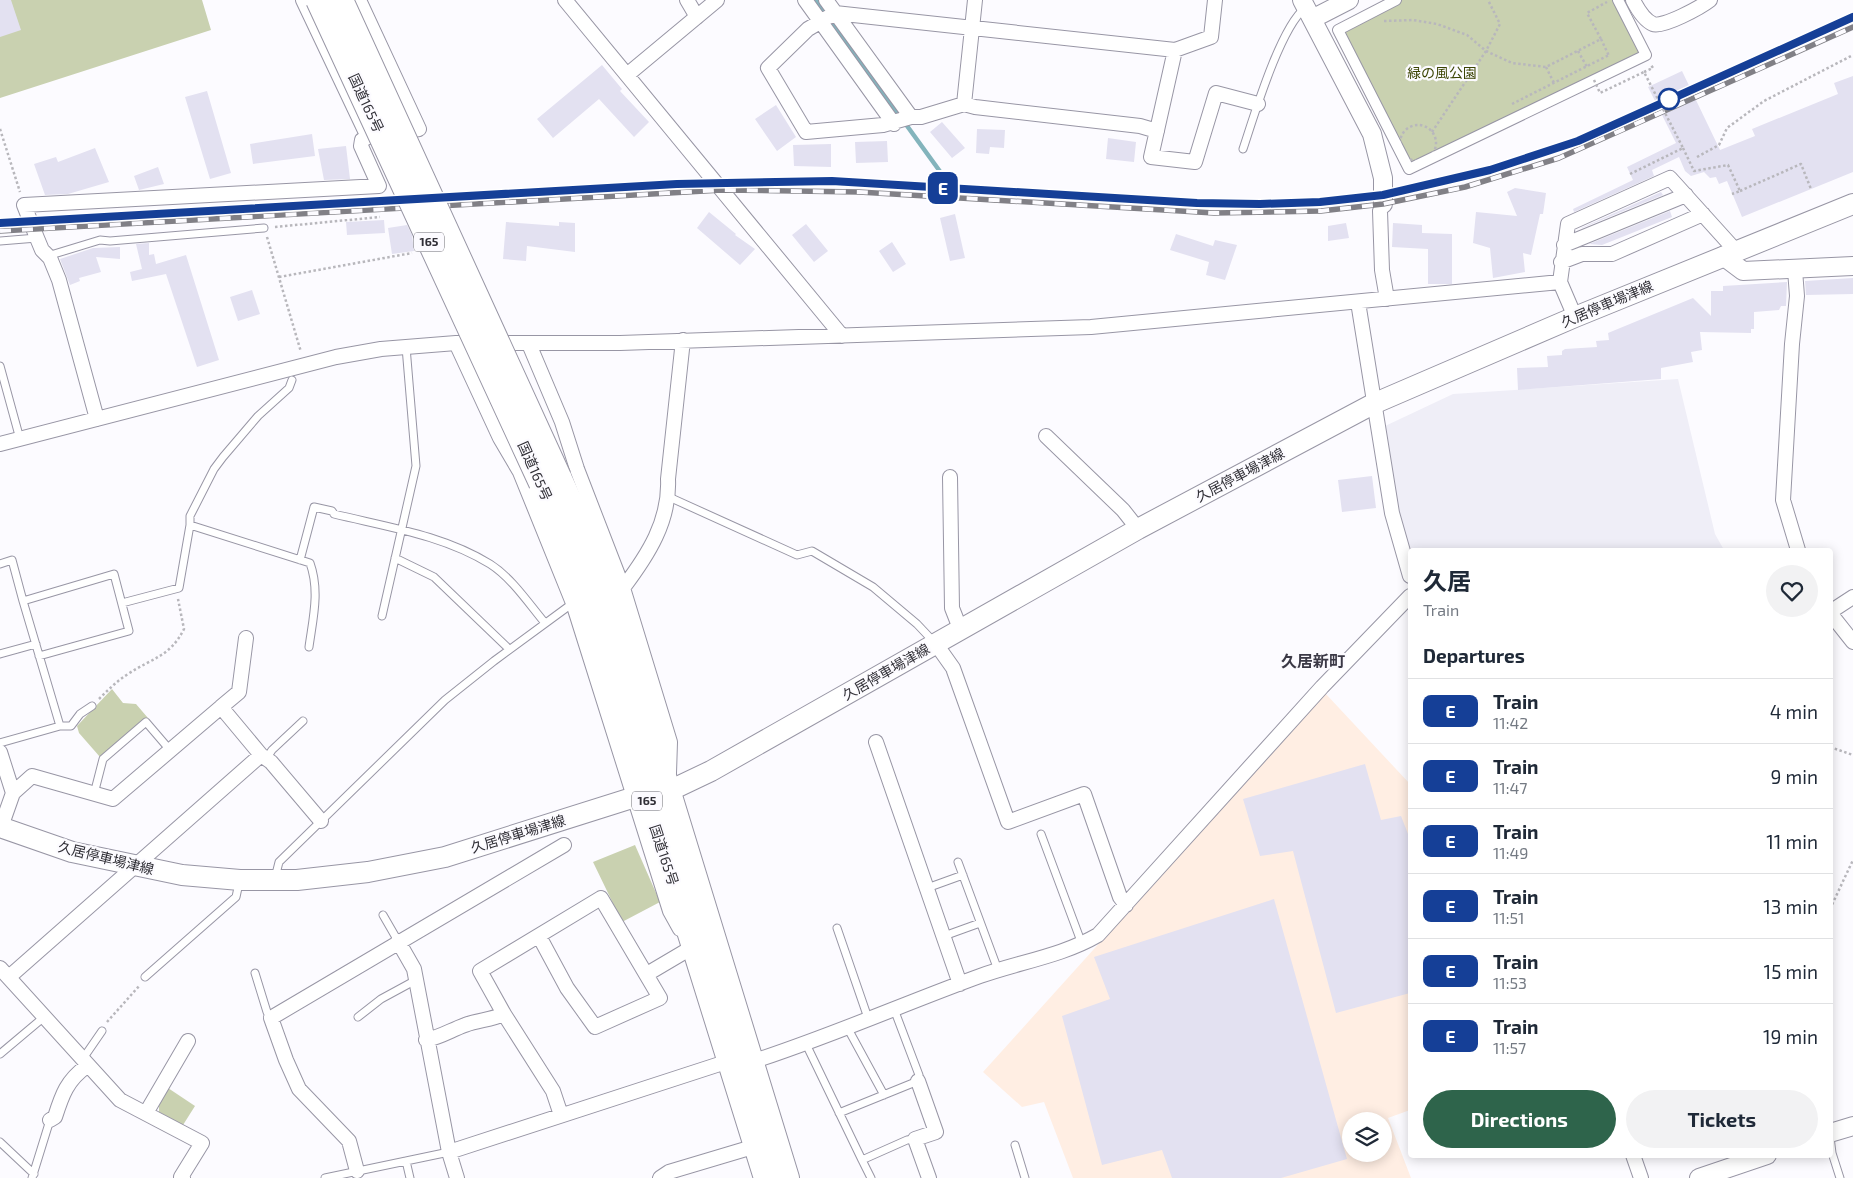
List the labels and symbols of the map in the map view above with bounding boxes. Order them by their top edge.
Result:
park label: 緑の風公園 [1407,64,1477,81]
street label: 国道165号 [345,71,387,135]
unlabelled marker [1658,88,1680,110]
line badge: E [927,172,959,204]
road number: 165 [414,232,444,252]
street label: 久居停車場津線 [1558,277,1655,331]
street label: 国道165号 [515,439,556,503]
street label: 久居停車場津線 [1193,444,1287,505]
street label: 久居停車場津線 [839,640,932,703]
district label: 久居新町 [1281,651,1345,670]
road number: 165 [632,791,662,810]
street label: 久居停車場津線 [469,811,567,856]
street label: 国道165号 [647,822,682,887]
street label: 久居停車場津線 [57,837,156,878]

